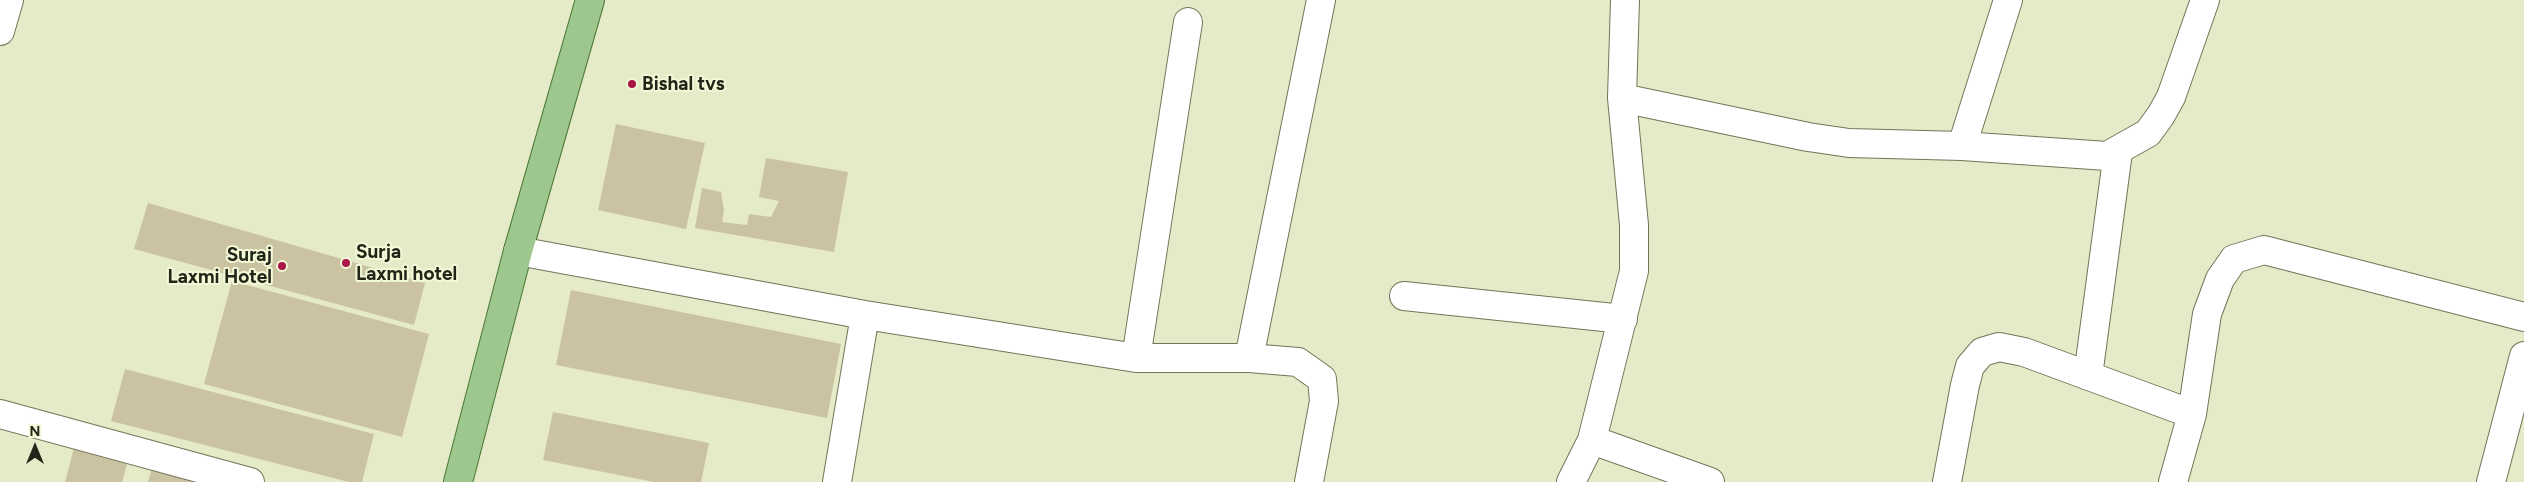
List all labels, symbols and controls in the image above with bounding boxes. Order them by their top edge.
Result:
place label: Bishal tvs [642,73,725,95]
marker: Bishal tvs [626,78,638,90]
place label: Surja Laxmi hotel [356,241,457,285]
place label: Suraj Laxmi Hotel [167,244,272,288]
marker: Surja Laxmi hotel [340,257,352,269]
marker: Suraj Laxmi Hotel [276,260,288,272]
north arrow [10,422,60,472]
text: N [30,423,40,440]

